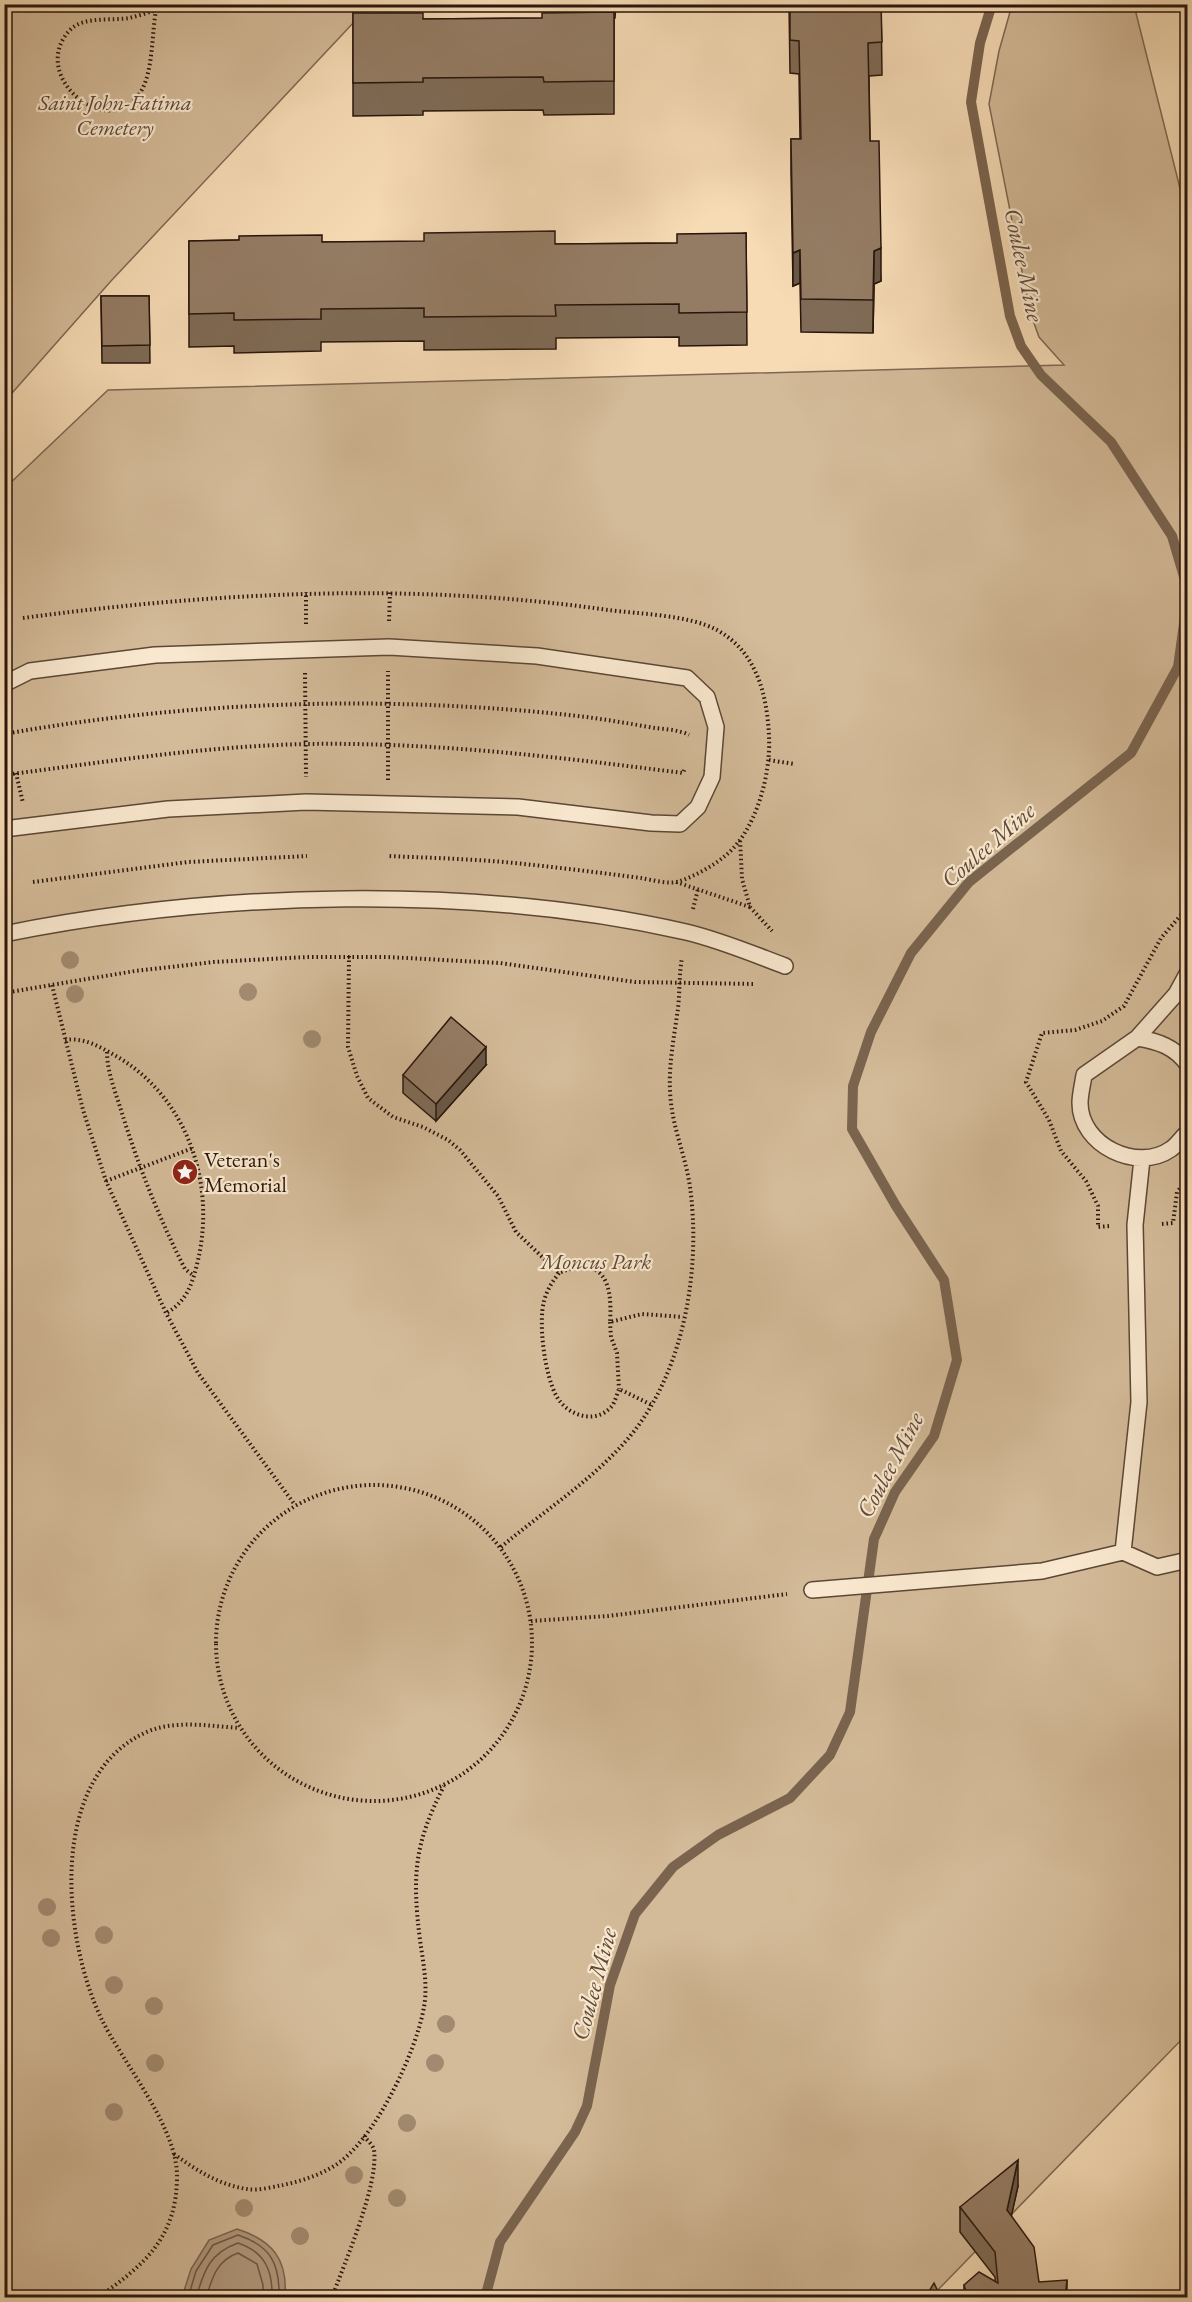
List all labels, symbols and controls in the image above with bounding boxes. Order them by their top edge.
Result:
park label: Saint John-Fatima Cemetery [37,88,192,142]
water label: Coulee Mine [997,205,1052,325]
water label: Coulee Mine [934,795,1042,894]
place label: Veteran's Memorial [204,1145,287,1199]
place icon: Veteran's Memorial [170,1157,200,1187]
park label: Moncus Park [539,1247,651,1276]
water label: Coulee Mine [849,1406,931,1523]
water label: Coulee Mine [564,1923,624,2044]

